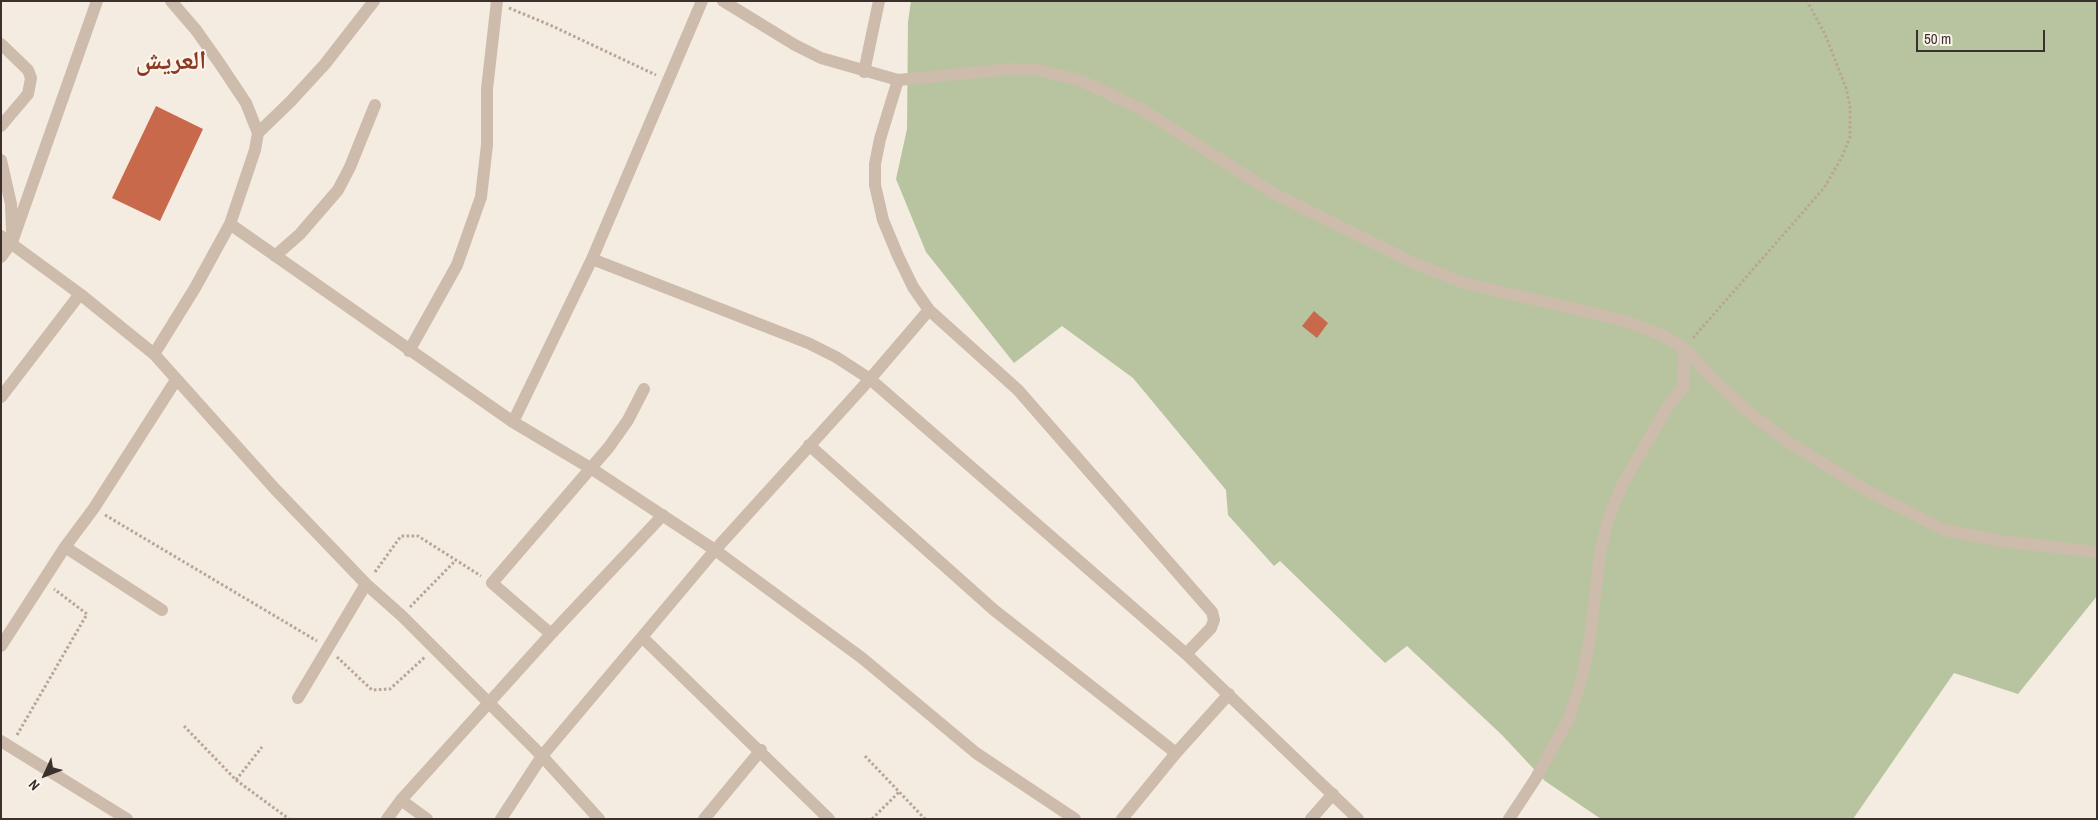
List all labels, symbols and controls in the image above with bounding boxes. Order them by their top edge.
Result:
scale bar [1918,20,2047,52]
text: 50 m [1924,28,1951,49]
district label: العريش [136,46,206,78]
north arrow [20,750,70,800]
text: N [25,776,43,794]

